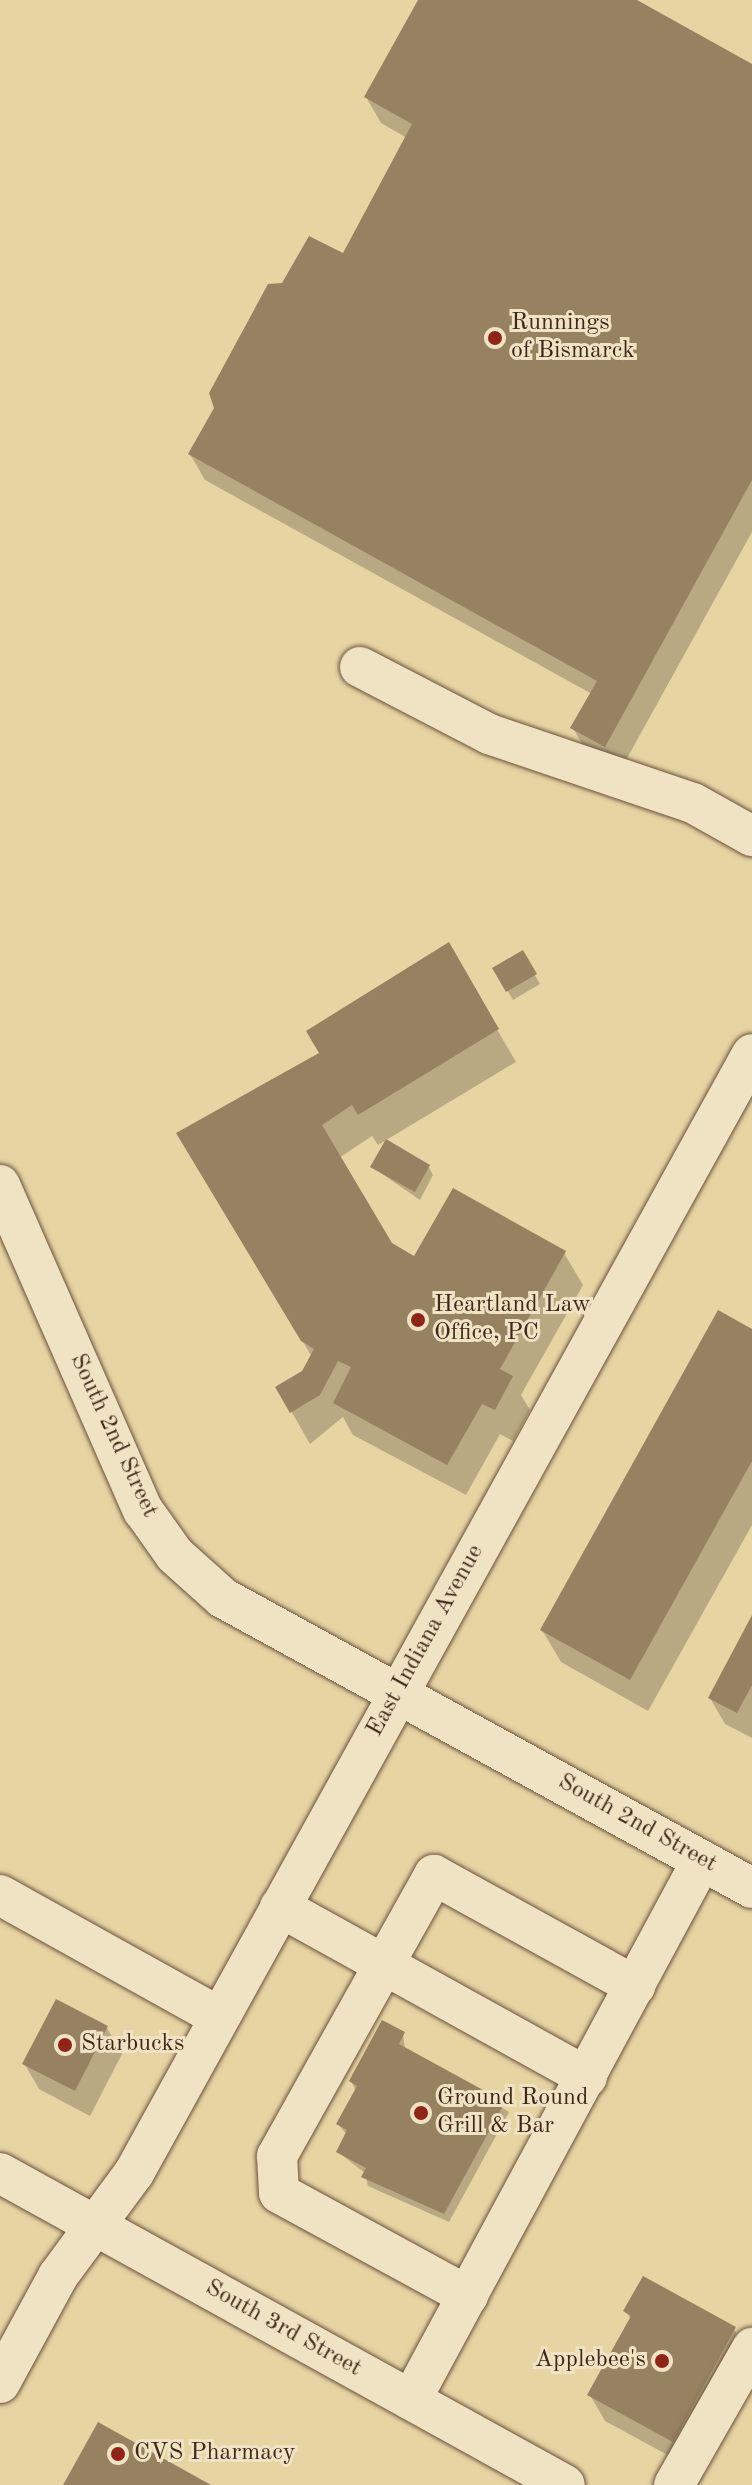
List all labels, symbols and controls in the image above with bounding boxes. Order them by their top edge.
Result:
place label: Runnings of Bismarck [511,310,635,366]
marker: Runnings of Bismarck [486,329,504,347]
place label: Heartland Law Office, PC [434,1292,591,1348]
marker: Heartland Law Office, PC [409,1311,427,1329]
street label: South 2nd Street [62,1349,164,1523]
street label: East Indiana Avenue [361,1540,491,1742]
street label: South 2nd Street [552,1768,722,1880]
place label: Starbucks [81,2031,184,2059]
marker: Starbucks [56,2036,74,2054]
place label: Ground Round Grill & Bar [437,2085,588,2141]
marker: Ground Round Grill & Bar [412,2104,430,2122]
street label: South 3rd Street [200,2274,366,2384]
place label: Applebee's [535,2347,646,2375]
marker: Applebee's [653,2352,671,2370]
place label: CVS Pharmacy [134,2440,295,2468]
marker: CVS Pharmacy [109,2445,127,2463]

